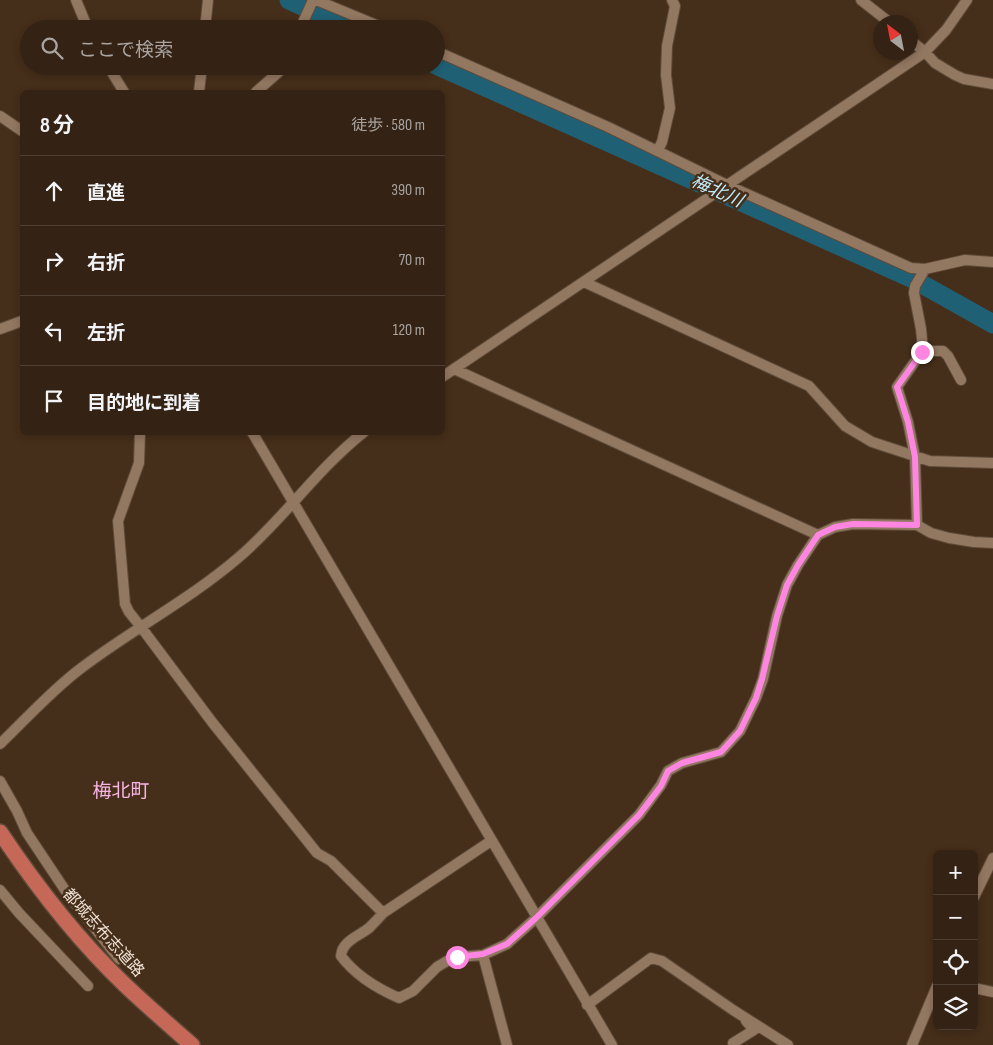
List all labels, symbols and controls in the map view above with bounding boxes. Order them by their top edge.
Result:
north arrow [873,15,918,60]
search box [20,20,445,75]
icon: search [38,34,66,62]
text: ここで検索 [78,39,173,62]
text: 8 分 [40,113,74,138]
text: 徒歩 · 580 m [351,116,425,135]
water label: 梅北川 [688,170,748,212]
icon: ahead [40,177,68,205]
text: 390 m [391,181,425,200]
text: 直進 [87,182,125,205]
icon: right [40,247,68,275]
text: 70 m [399,251,425,270]
text: 右折 [87,252,125,275]
icon: left [40,317,68,345]
text: 120 m [393,321,425,340]
text: 左折 [87,322,125,345]
route end [911,341,934,364]
icon: arrive [40,387,68,415]
text: 目的地に到着 [87,392,201,415]
district label: 梅北町 [92,780,150,803]
map controls [933,850,978,1030]
button: + [933,850,978,895]
street label: 都城志布志道路 [58,885,148,981]
button: − [933,895,978,940]
button: locate [933,940,978,985]
route start [446,946,469,969]
button: layers [933,985,978,1030]

